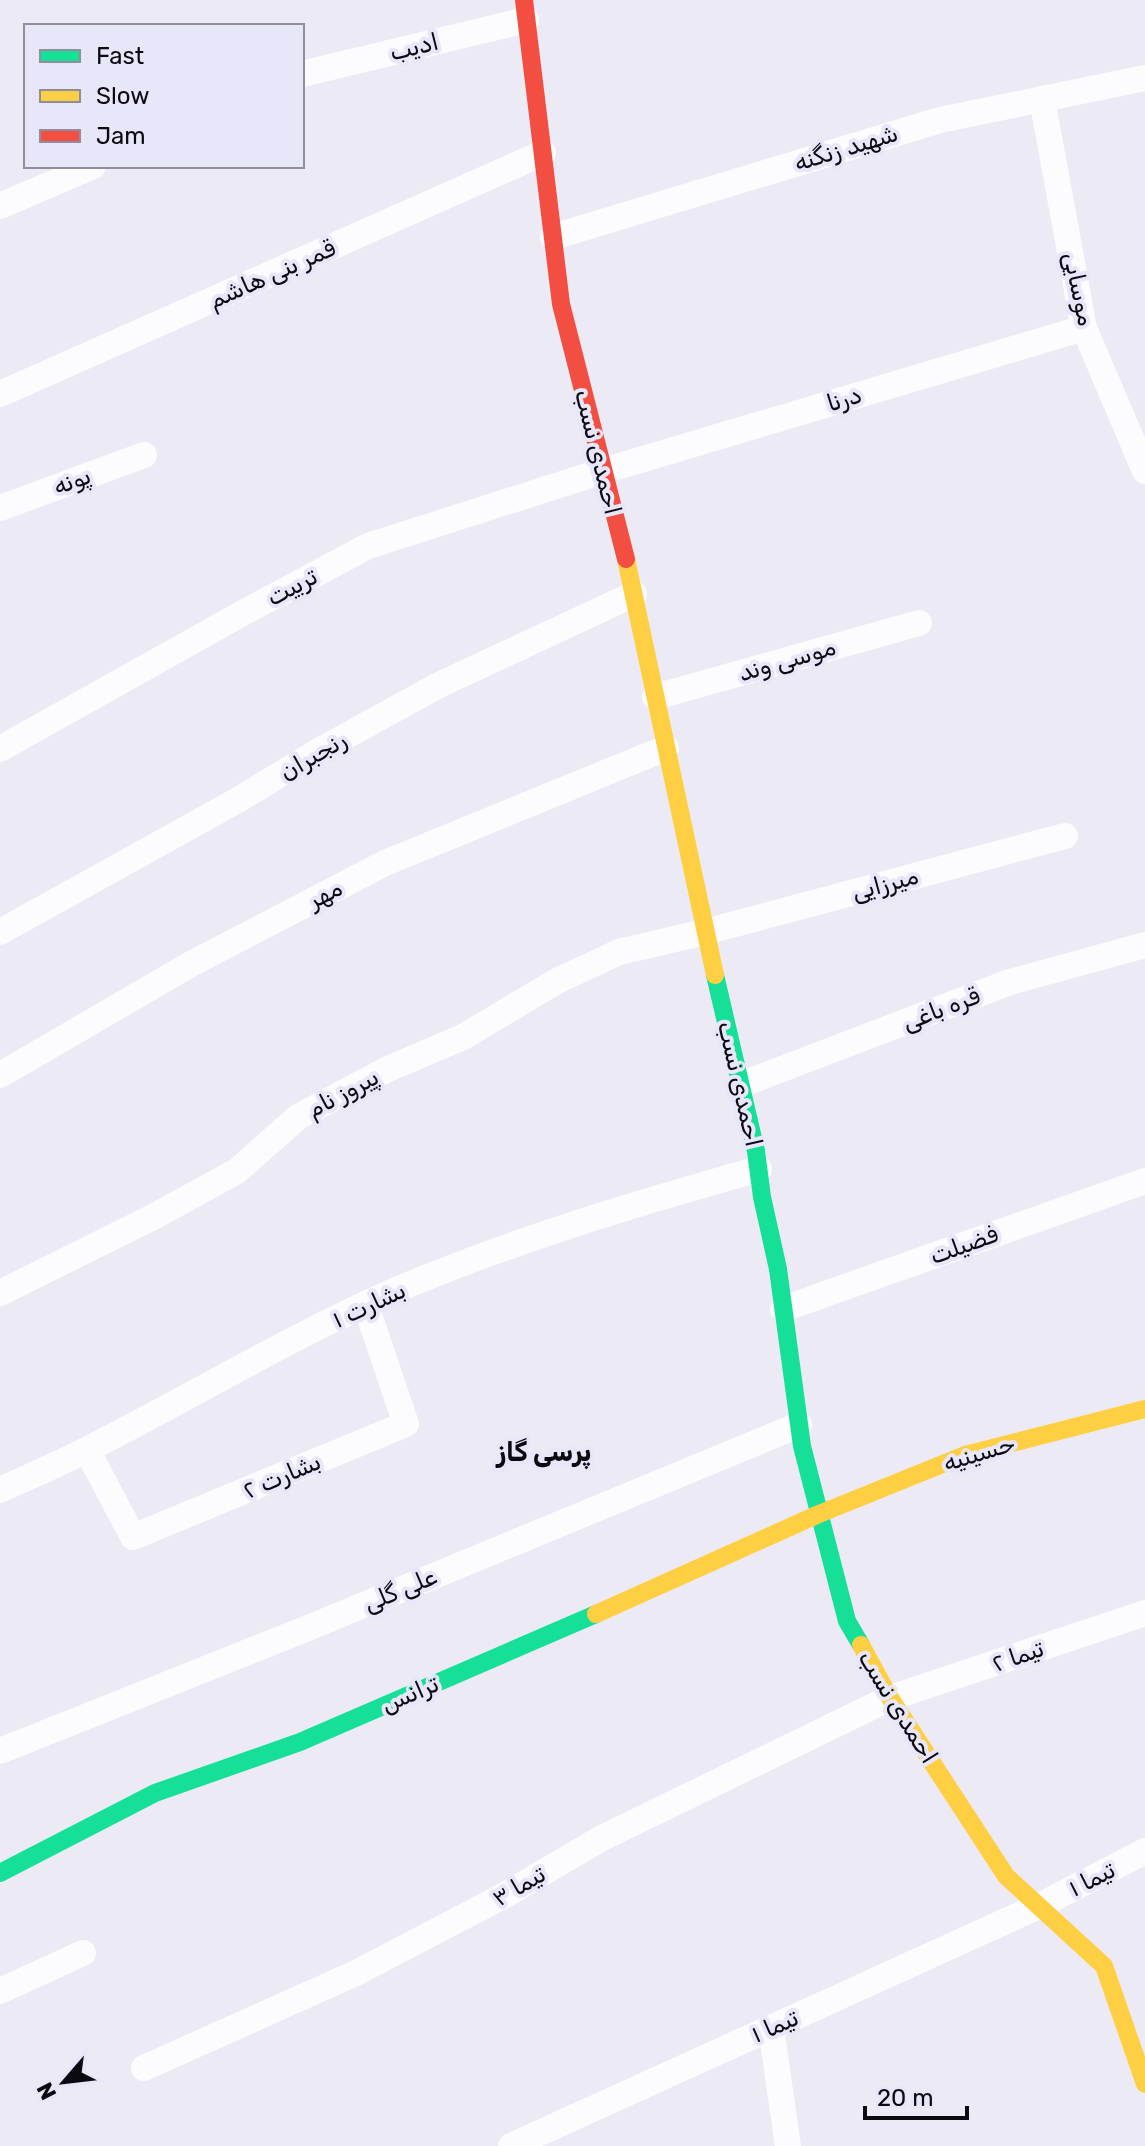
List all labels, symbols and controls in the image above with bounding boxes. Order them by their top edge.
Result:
legend [24,24,304,168]
street label: ادیب [387,27,441,67]
text: Fast [96,42,144,70]
text: Slow [96,82,149,110]
street label: شهید زنگنه [791,119,901,177]
text: Jam [96,122,146,150]
street label: قمر بنی هاشم [204,234,340,315]
street label: موسایی [1058,250,1100,328]
street label: درنا [823,381,865,417]
street label: احمدی نسب [569,387,627,517]
street label: پونه [50,461,95,502]
street label: تربیت [262,562,322,612]
street label: موسی وند [735,633,839,687]
street label: رنجبران [275,726,351,786]
street label: میرزایی [849,862,921,906]
street label: مهر [301,874,347,915]
street label: قره باغی [898,981,984,1037]
street label: احمدی نسب [712,1019,768,1149]
street label: پیروز نام [303,1063,384,1125]
street label: فضیلت [926,1220,1002,1270]
street label: بشارت ۱ [328,1276,410,1334]
street label: حسینیه [940,1429,1018,1477]
district label: پرسی گاز [495,1437,591,1470]
street label: بشارت ۲ [239,1447,325,1505]
street label: علی گلی [359,1562,441,1618]
street label: تیما ۲ [988,1634,1048,1678]
street label: احمدی نسب [852,1645,944,1769]
street label: ترانس [377,1669,443,1719]
street label: ۱ تیما [1064,1855,1120,1903]
street label: تیما ۳ [487,1860,551,1912]
street label: تیما ۱ [747,2003,803,2049]
north arrow [24,2042,104,2122]
scale bar [865,2070,967,2120]
text: N [31,2078,62,2104]
text: 20 m [877,2084,934,2112]

